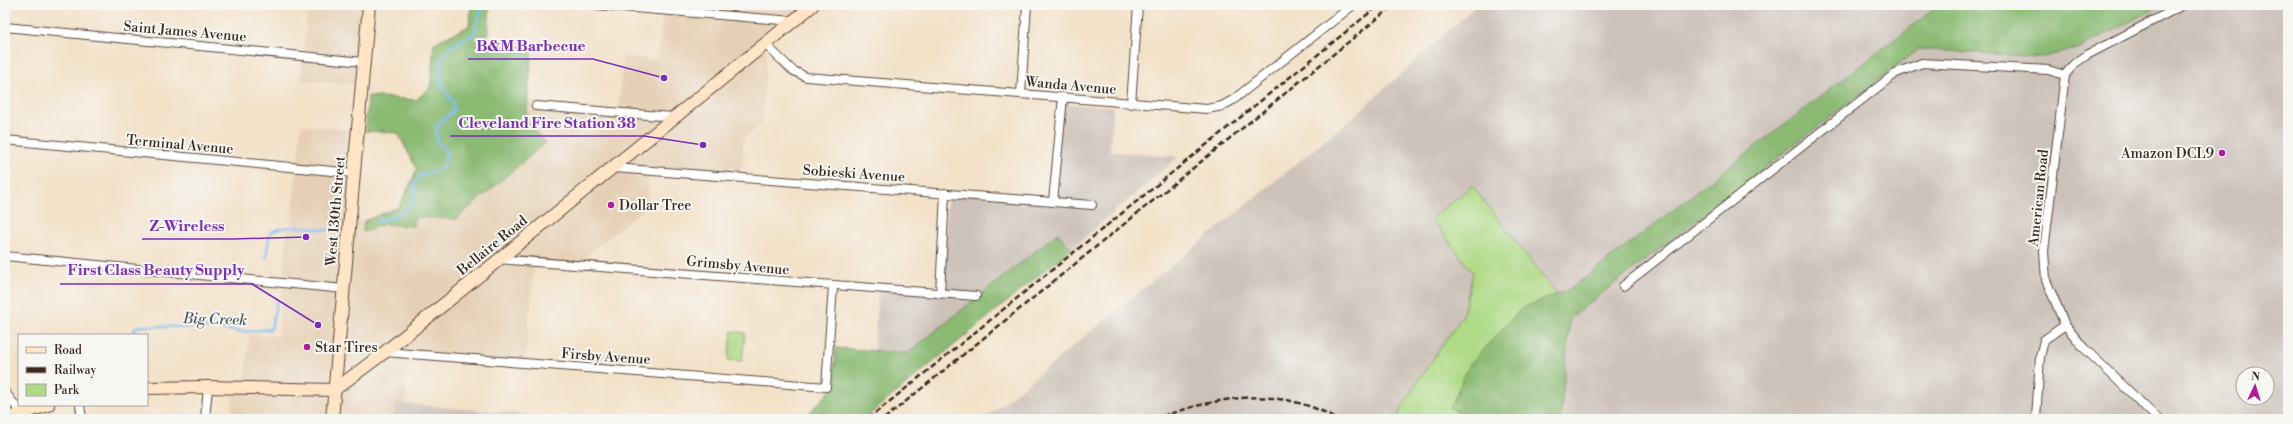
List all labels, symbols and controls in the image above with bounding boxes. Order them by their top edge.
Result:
street label: Saint James Avenue [123,18,247,46]
callout: B&M Barbecue [468,32,593,59]
text: B&M Barbecue [476,37,586,56]
street label: Wanda Avenue [1024,73,1117,99]
callout: Cleveland Fire Station 38 [450,109,644,136]
text: Cleveland Fire Station 38 [458,114,636,133]
street label: Terminal Avenue [126,131,234,159]
place label: Amazon DCL9 [2120,145,2214,163]
marker: Amazon DCL9 [2217,148,2227,158]
street label: American Road [2025,149,2053,249]
street label: West 130th Street [322,155,350,268]
street label: Sobieski Avenue [802,161,906,187]
place label: Dollar Tree [619,197,691,215]
marker: Dollar Tree [606,200,616,210]
callout: Z-Wireless [142,212,233,239]
street label: Bellaire Road [453,212,531,280]
text: Z-Wireless [149,217,225,236]
street label: Grimsby Avenue [686,253,790,279]
callout: First Class Beauty Supply [60,257,252,284]
text: First Class Beauty Supply [68,261,245,280]
water label: Big Creek [182,309,247,330]
legend [18,334,148,406]
place label: Star Tires [315,339,378,357]
marker: Star Tires [302,342,312,352]
text: Road [54,343,82,358]
street label: Firsby Avenue [561,345,651,369]
text: Railway [54,363,96,378]
north arrow [2235,366,2275,406]
text: N [2251,370,2261,384]
text: Park [54,383,80,398]

